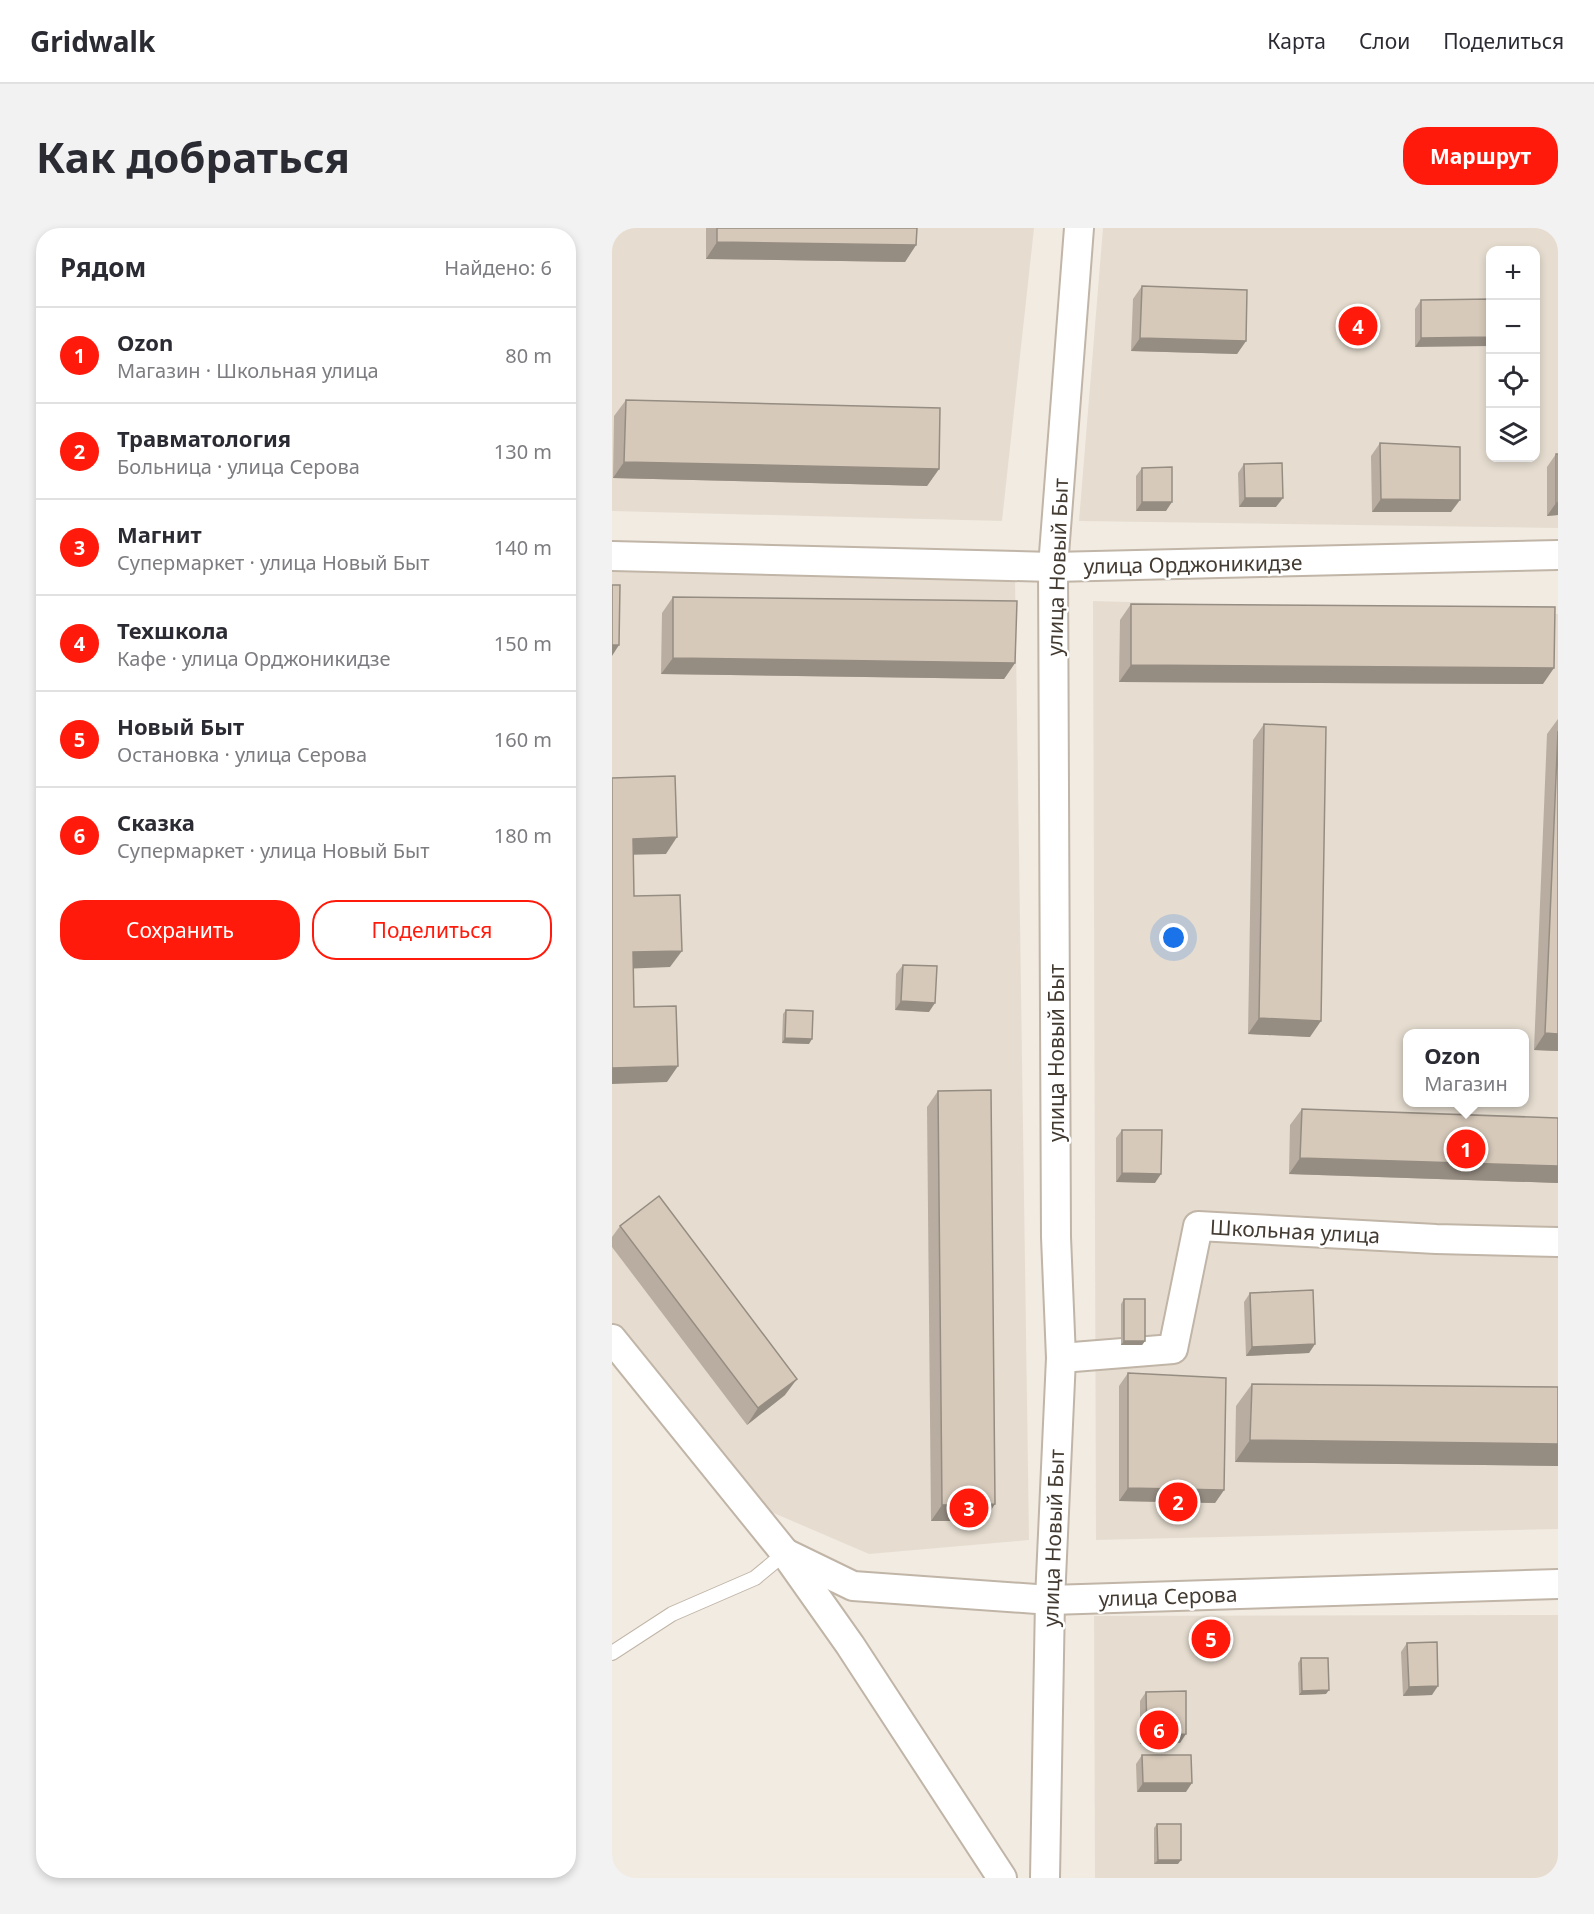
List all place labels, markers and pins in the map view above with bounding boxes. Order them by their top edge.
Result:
pin: 4 [1338,304,1378,348]
pin: 1 [1446,1126,1486,1172]
pin: 2 [1158,1480,1198,1524]
pin: 3 [950,1486,988,1530]
pin: 5 [1192,1616,1230,1662]
pin: 6 [1140,1708,1178,1752]

